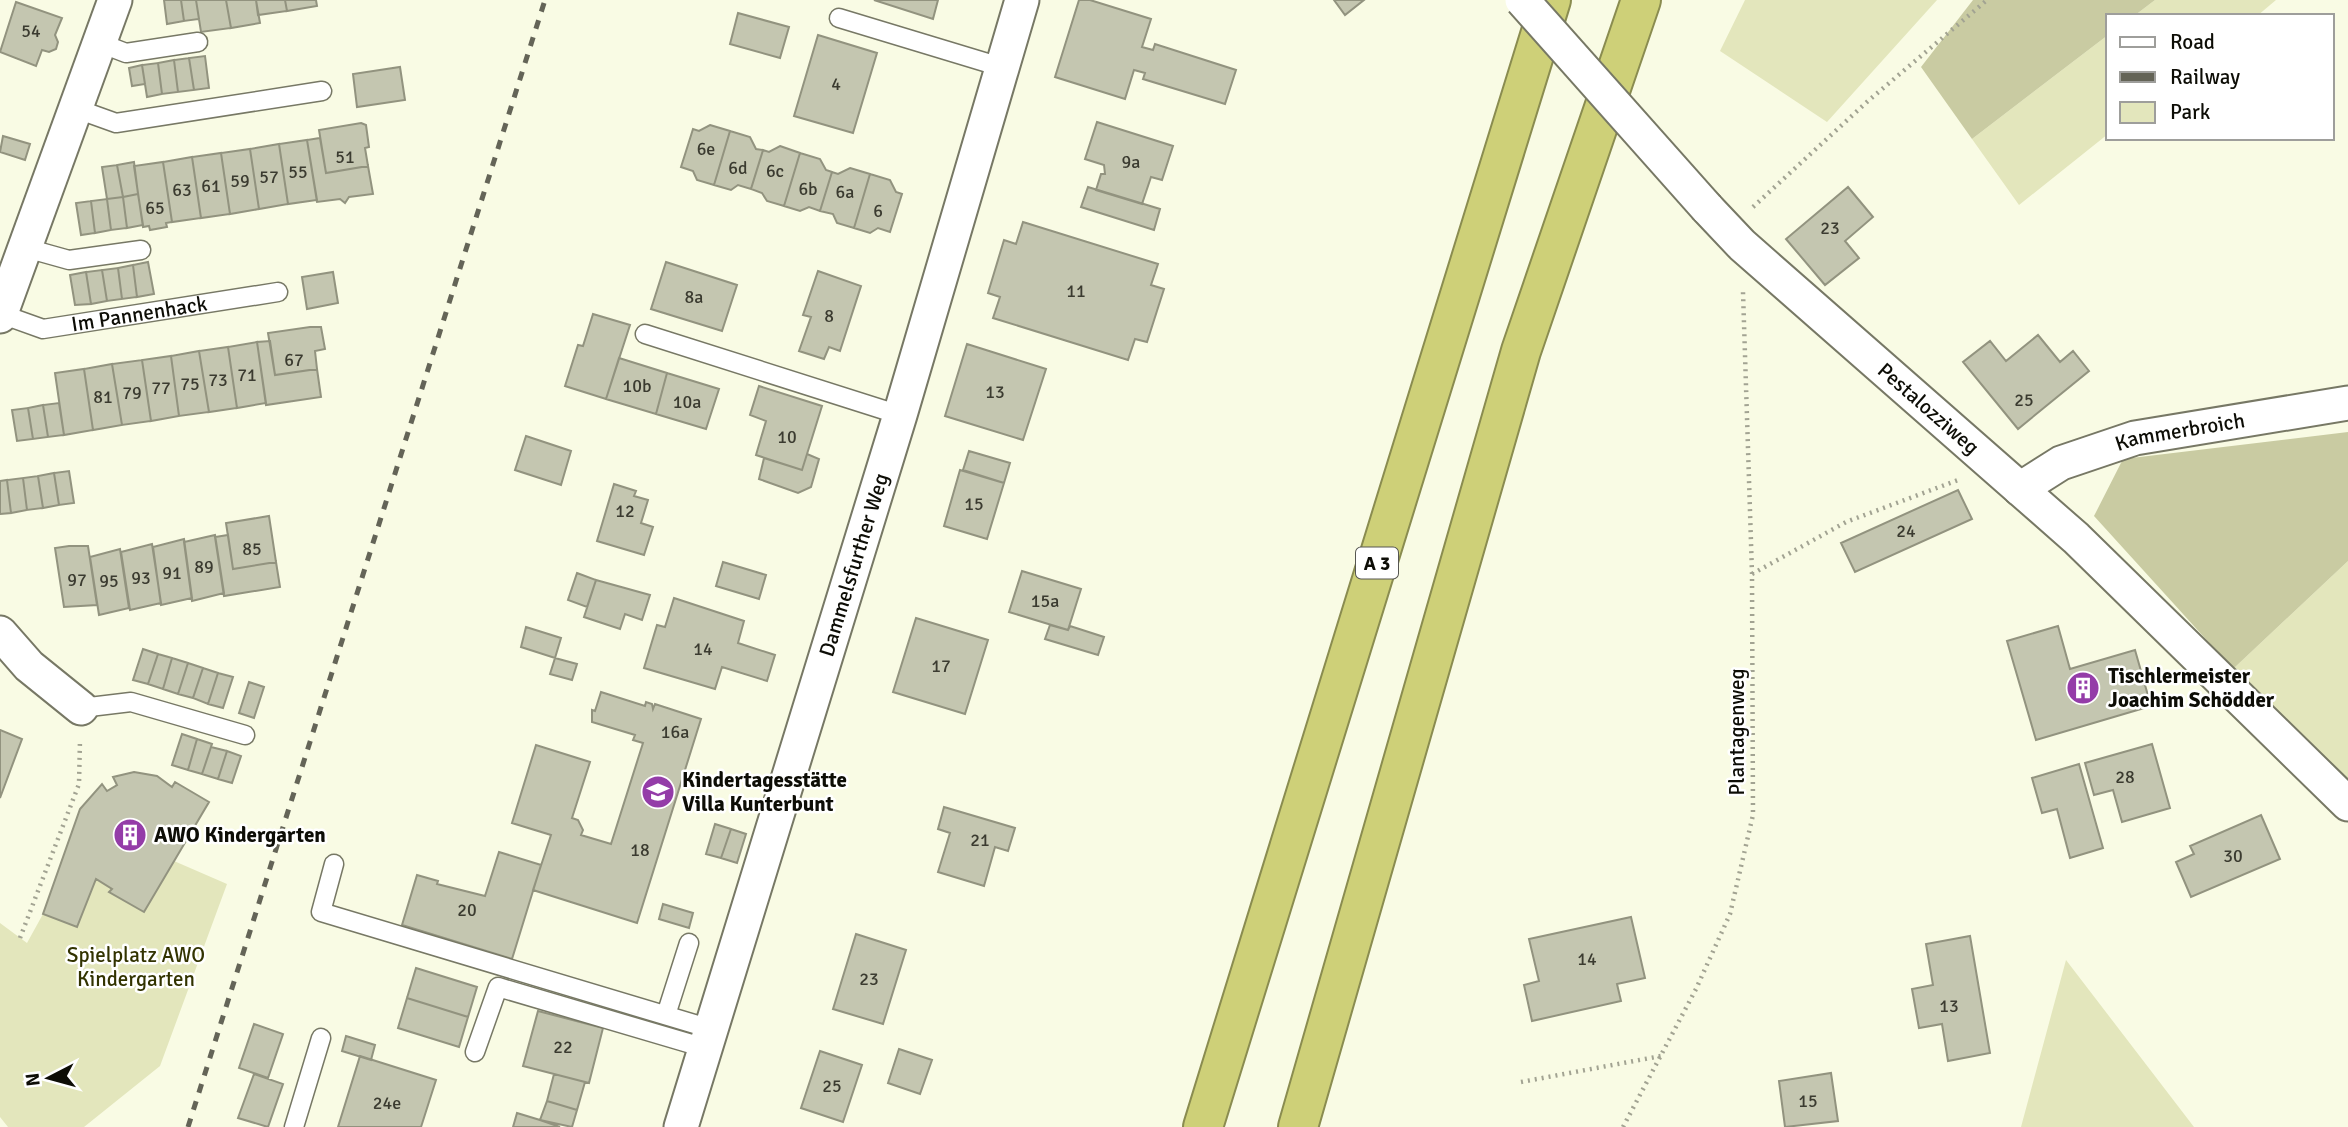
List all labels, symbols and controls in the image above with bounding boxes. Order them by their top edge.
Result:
legend [2106,14,2334,140]
house number: 54 [21,20,41,42]
text: Road [2170,29,2215,55]
text: Railway [2170,64,2240,90]
house number: 4 [831,73,841,95]
text: Park [2170,99,2211,125]
house number: 6e [697,138,715,160]
house number: 51 [335,146,355,168]
house number: 9a [1122,151,1140,173]
house number: 6d [728,157,748,179]
house number: 6c [766,160,784,182]
house number: 55 [288,161,308,183]
house number: 57 [259,166,279,188]
house number: 59 [230,170,250,192]
house number: 61 [201,175,221,197]
house number: 6b [798,178,818,200]
house number: 63 [172,179,192,201]
house number: 6a [836,181,854,203]
house number: 65 [145,197,165,219]
house number: 6 [873,200,883,222]
house number: 23 [1820,217,1840,239]
house number: 11 [1066,280,1086,302]
house number: 8a [685,286,703,308]
street label: Im Pannenhack [70,290,209,337]
house number: 8 [824,305,834,327]
house number: 67 [284,349,304,371]
street label: Pestalozziweg [1872,357,1985,460]
house number: 71 [237,364,257,386]
house number: 73 [208,369,228,391]
house number: 75 [180,373,200,395]
house number: 10b [623,375,651,397]
house number: 77 [151,377,171,399]
house number: 13 [985,381,1005,403]
house number: 79 [122,382,142,404]
house number: 81 [93,386,113,408]
house number: 25 [2014,389,2034,411]
house number: 10a [673,391,701,413]
street label: Kammerbroich [2112,407,2247,457]
house number: 10 [777,426,797,448]
street label: Dammelsfurther Weg [813,470,894,660]
house number: 15 [964,493,984,515]
house number: 12 [615,500,635,522]
house number: 24 [1896,520,1916,542]
house number: 85 [242,538,262,560]
road number: A 3 [1356,548,1398,578]
house number: 89 [194,556,214,578]
house number: 91 [162,562,182,584]
house number: 93 [131,567,151,589]
house number: 97 [67,569,87,591]
house number: 95 [99,570,119,592]
house number: 15a [1031,590,1059,612]
house number: 14 [693,638,713,660]
house number: 17 [931,655,951,677]
place label: Tischlermeister Joachim Schödder [2108,663,2275,713]
street label: Plantagenweg [1724,668,1750,796]
building icon: Tischlermeister Joachim Schödder [2064,669,2102,707]
house number: 16a [661,721,689,743]
house number: 28 [2115,766,2135,788]
place label: Kindertagesstätte Villa Kunterbunt [682,767,847,817]
school or university icon: Kindertagesstätte Villa Kunterbunt [639,773,677,811]
building icon: AWO Kindergarten [111,816,149,854]
place label: AWO Kindergarten [154,822,326,848]
house number: 21 [970,829,990,851]
house number: 18 [630,839,650,861]
house number: 30 [2223,845,2243,867]
house number: 20 [457,899,477,921]
park label: Spielplatz AWO Kindergarten [67,942,205,992]
house number: 14 [1577,948,1597,970]
house number: 23 [859,968,879,990]
house number: 13 [1939,995,1959,1017]
house number: 22 [553,1036,573,1058]
north arrow [14,1043,84,1113]
text: N [20,1072,46,1087]
house number: 25 [822,1075,842,1097]
house number: 15 [1798,1090,1818,1112]
house number: 24e [373,1092,401,1114]

